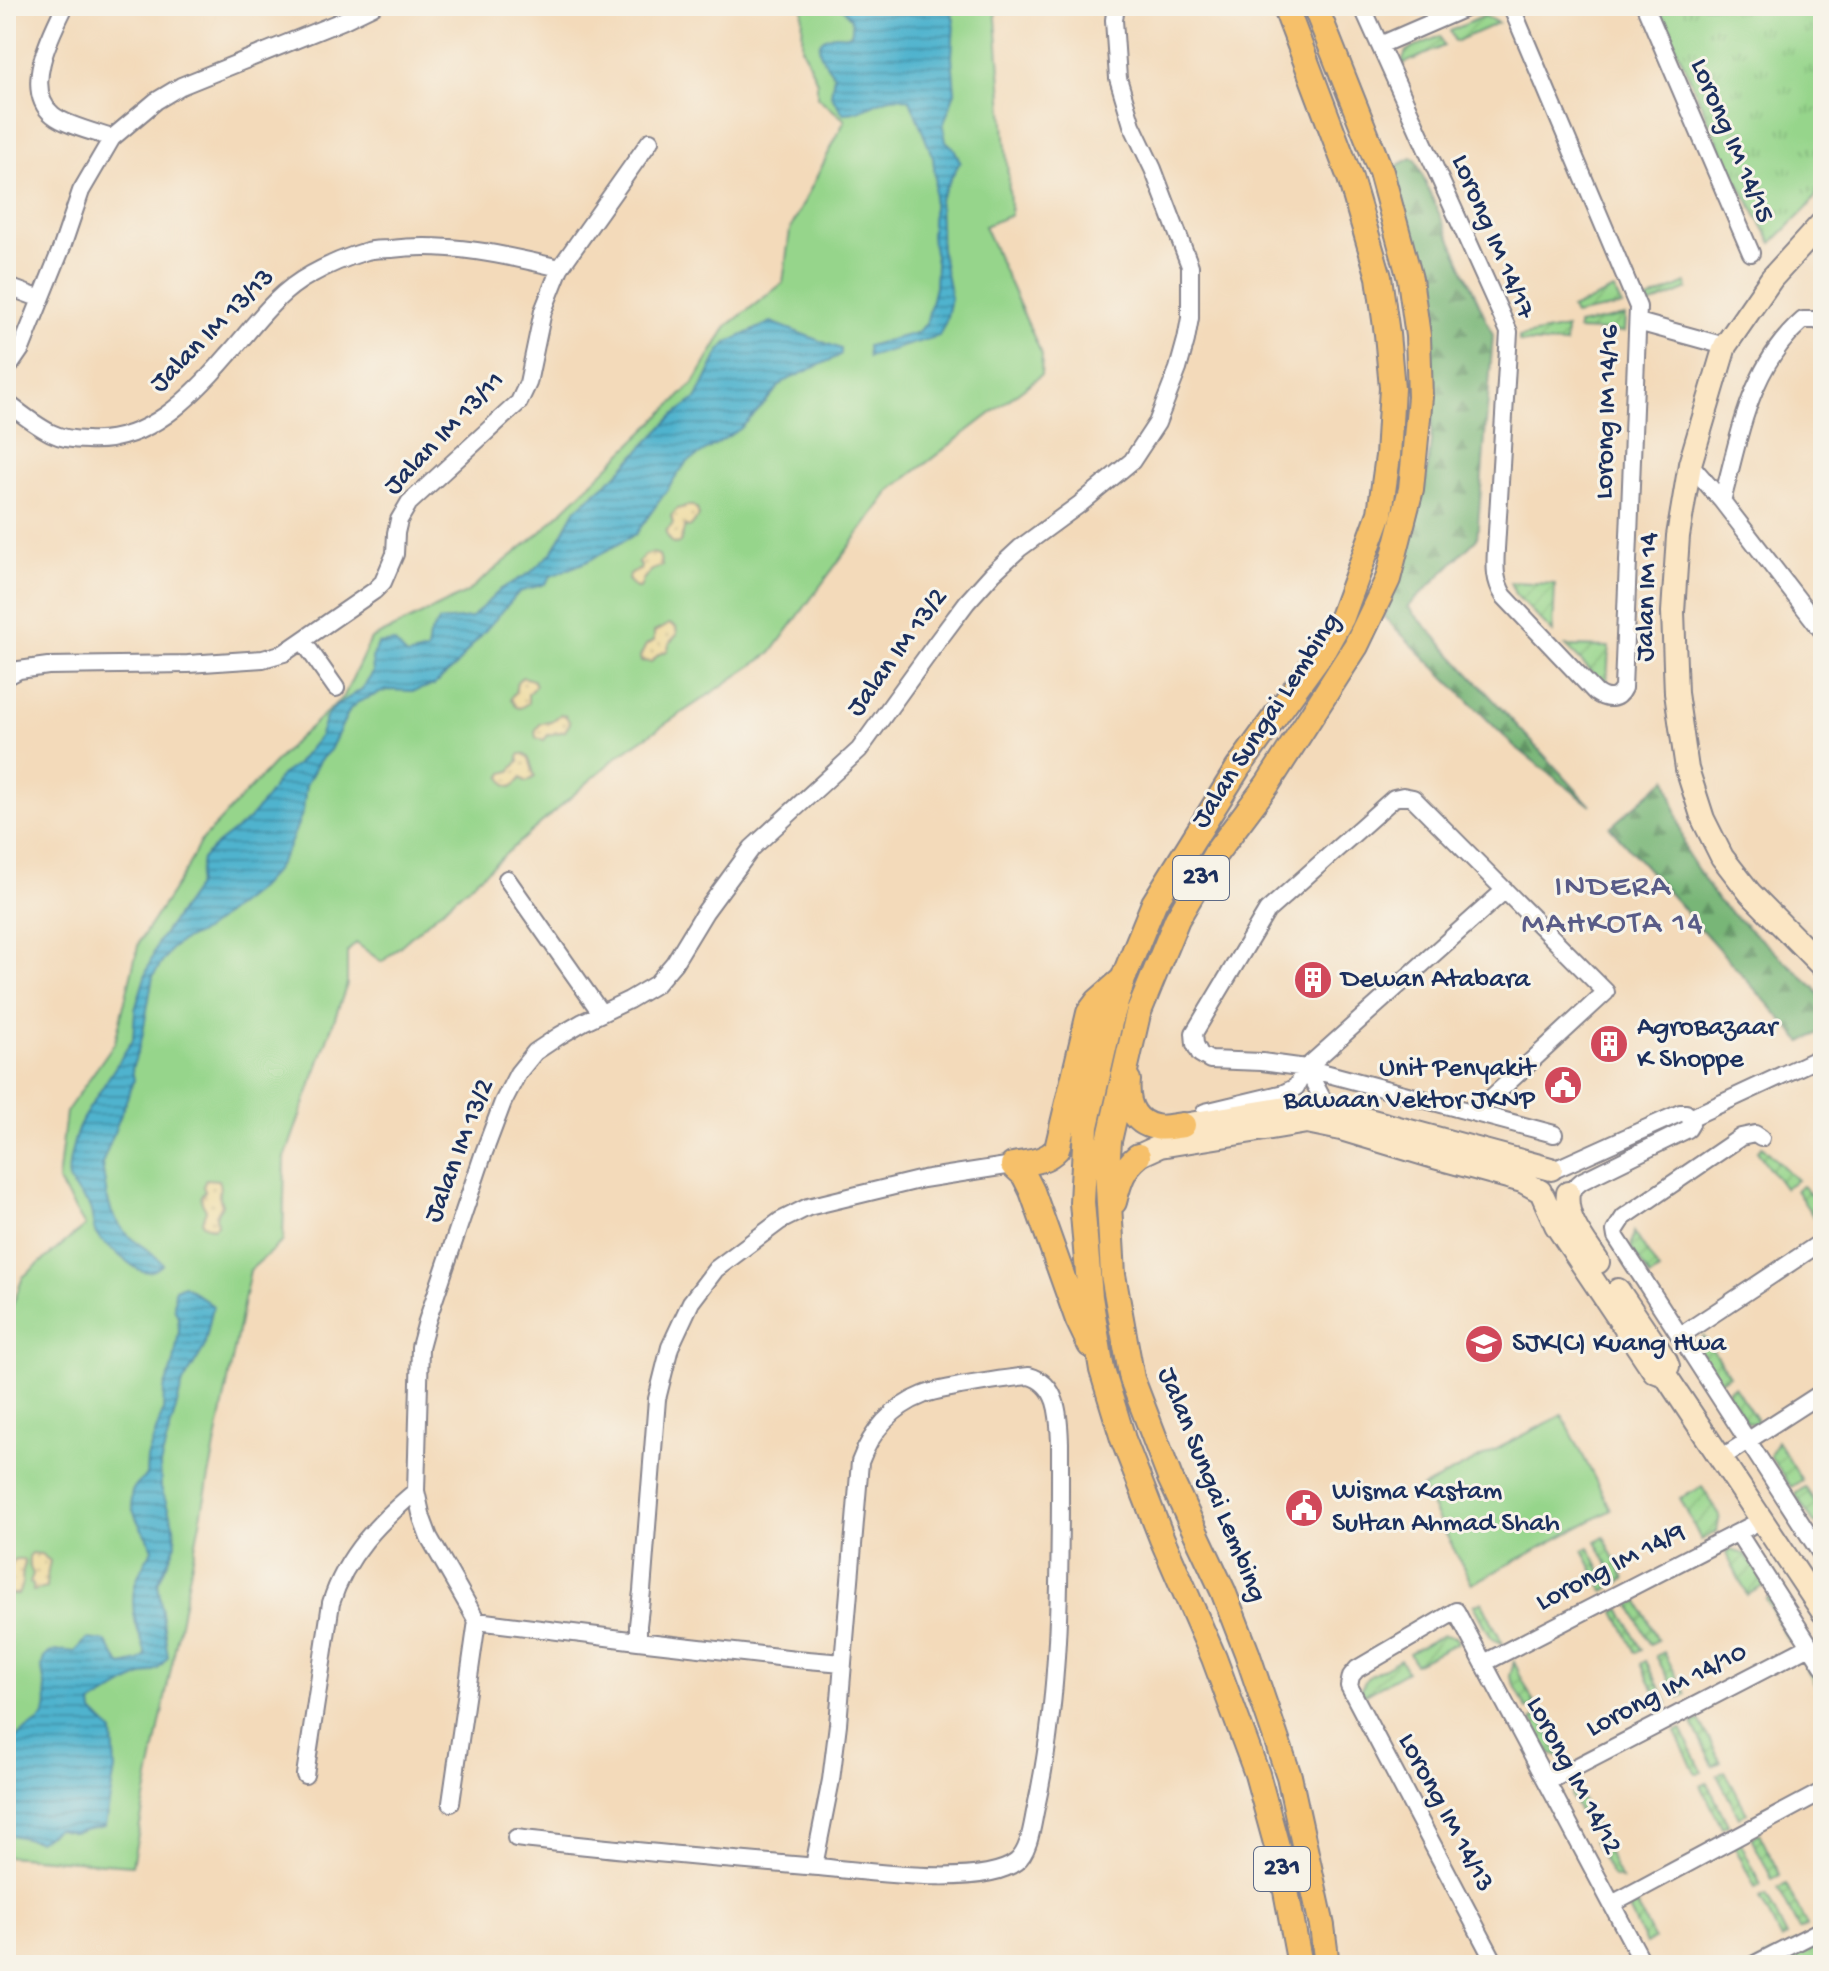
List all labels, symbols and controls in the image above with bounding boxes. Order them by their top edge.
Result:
street label: Lorong IM 14/15 [1682,54,1780,228]
street label: Lorong IM 14/17 [1443,150,1542,325]
street label: Jalan IM 13/13 [144,262,282,400]
street label: Lorong IM 14/16 [1588,323,1628,500]
street label: Jalan IM 13/11 [378,365,512,503]
street label: Jalan IM 14 [1629,532,1667,662]
street label: Jalan IM 13/2 [840,582,956,724]
street label: Jalan Sungai Lembing [1185,607,1349,835]
road number: 231 [1173,856,1229,900]
district label: INDERA MAHKOTA 14 [1521,869,1705,944]
building icon: Dewan Atabara [1292,959,1334,1001]
place label: Dewan Atabara [1339,964,1532,997]
place label: AgroBazaar K Shoppe [1637,1012,1779,1077]
building icon: AgroBazaar K Shoppe [1588,1023,1630,1065]
place label: Unit Penyakit Bawaan Vektor JKNP [1282,1053,1538,1118]
public building icon: Unit Penyakit Bawaan Vektor JKNP [1542,1064,1584,1106]
street label: Jalan IM 13/2 [418,1074,503,1227]
school or university icon: SJK(C) Kuang Hwa [1463,1323,1505,1365]
place label: SJK(C) Kuang Hwa [1512,1328,1728,1361]
street label: Jalan Sungai Lembing [1149,1363,1273,1607]
place label: Wisma Kastam Sultan Ahmad Shah [1332,1476,1560,1541]
public building icon: Wisma Kastam Sultan Ahmad Shah [1283,1487,1325,1529]
street label: Lorong IM 14/9 [1531,1516,1691,1620]
street label: Lorong IM 14/10 [1581,1636,1753,1746]
street label: Lorong IM 14/12 [1518,1691,1629,1861]
street label: Lorong IM 14/13 [1389,1728,1501,1898]
road number: 231 [1254,1847,1310,1891]

